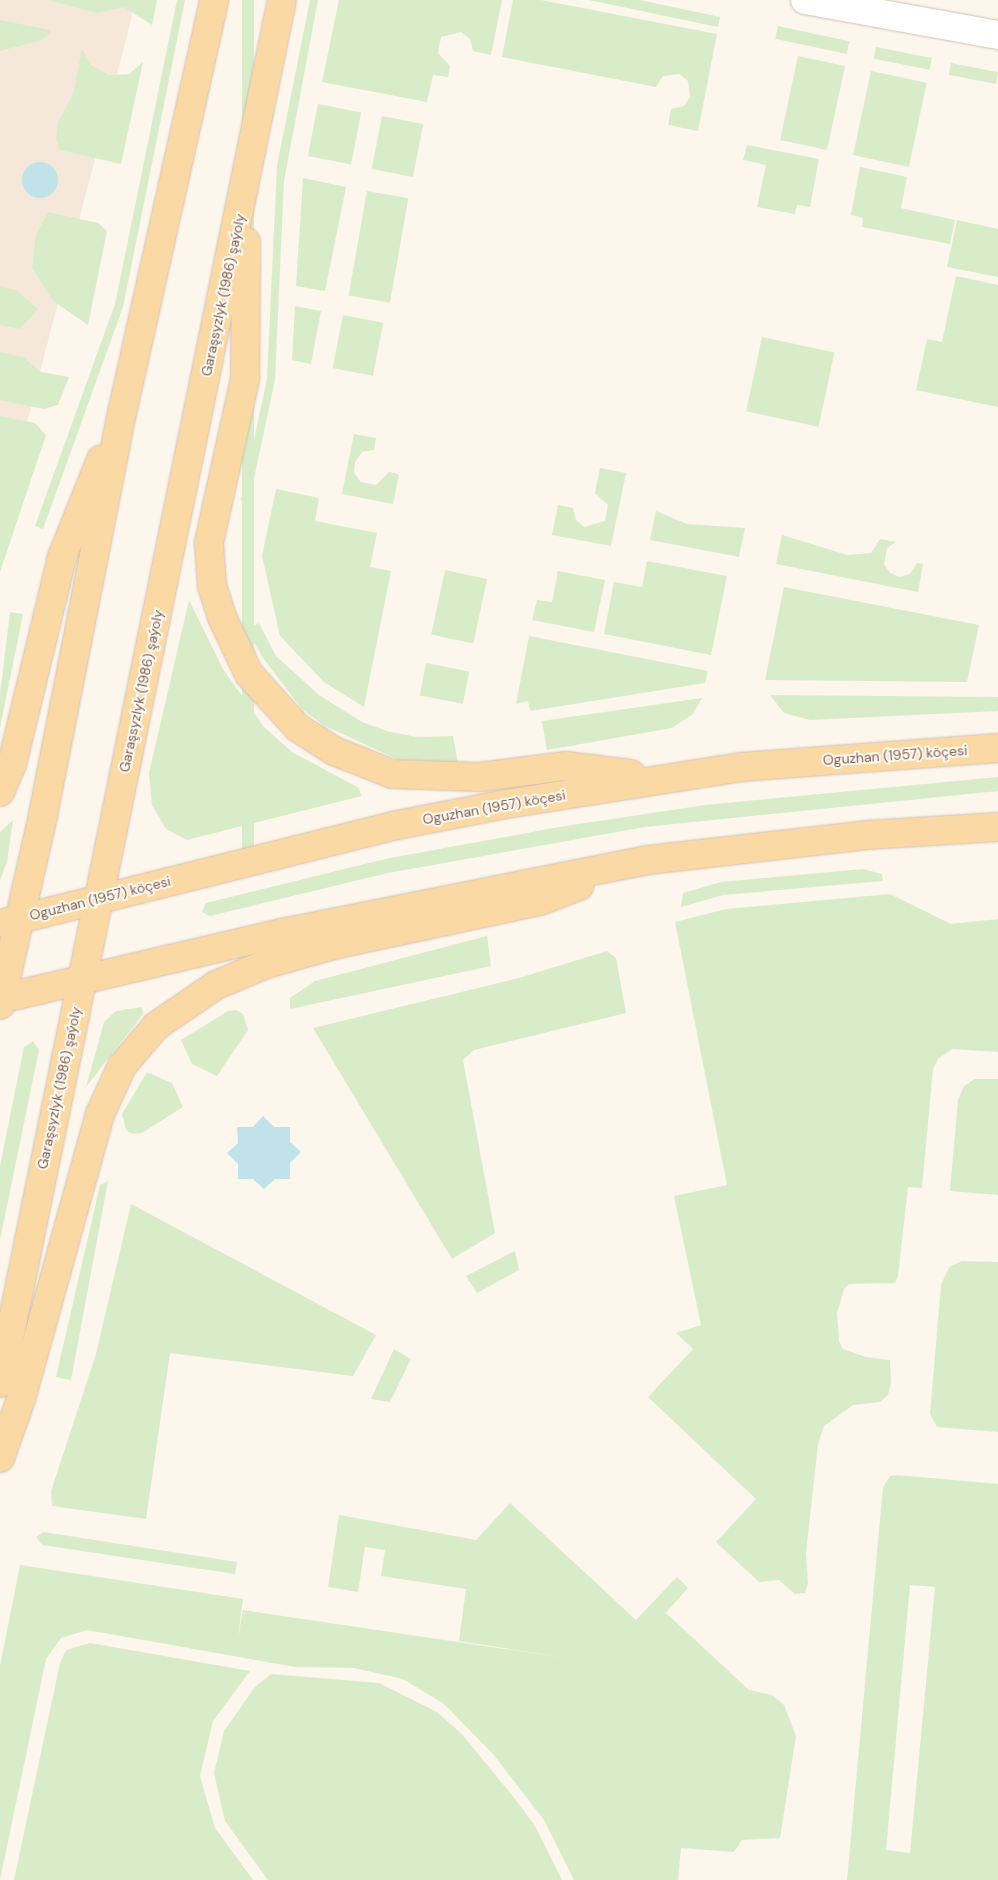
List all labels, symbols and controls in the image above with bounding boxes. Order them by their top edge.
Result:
street label: Garaşsyzlyk (1986) şaýoly [198,212,248,378]
street label: Garaşsyzlyk (1986) şaýoly [116,608,166,774]
street label: Oguzhan (1957) köçesi [822,742,968,768]
street label: Oguzhan (1957) köçesi [421,786,567,828]
street label: Oguzhan (1957) köçesi [28,872,172,924]
street label: Garaşsyzlyk (1986) şaýoly [34,1005,84,1171]

